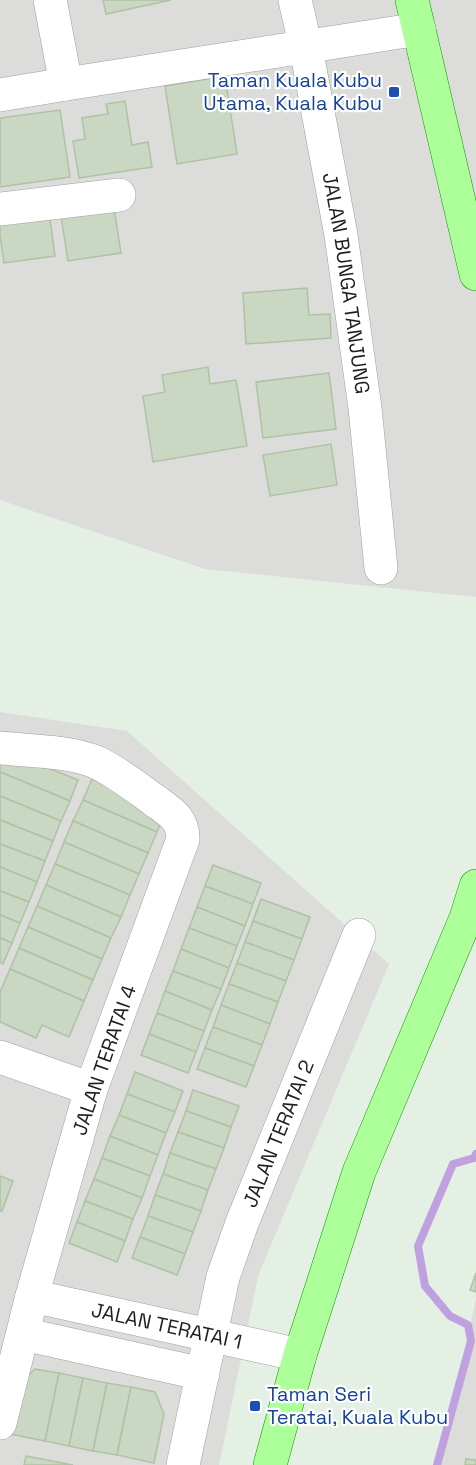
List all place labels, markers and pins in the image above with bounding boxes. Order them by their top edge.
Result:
place label: Taman Kuala Kubu Utama, Kuala Kubu [203,67,382,116]
marker: Taman Kuala Kubu Utama, Kuala Kubu [387,85,401,99]
place label: Taman Seri Teratai, Kuala Kubu [267,1381,448,1430]
marker: Taman Seri Teratai, Kuala Kubu [248,1399,262,1413]

